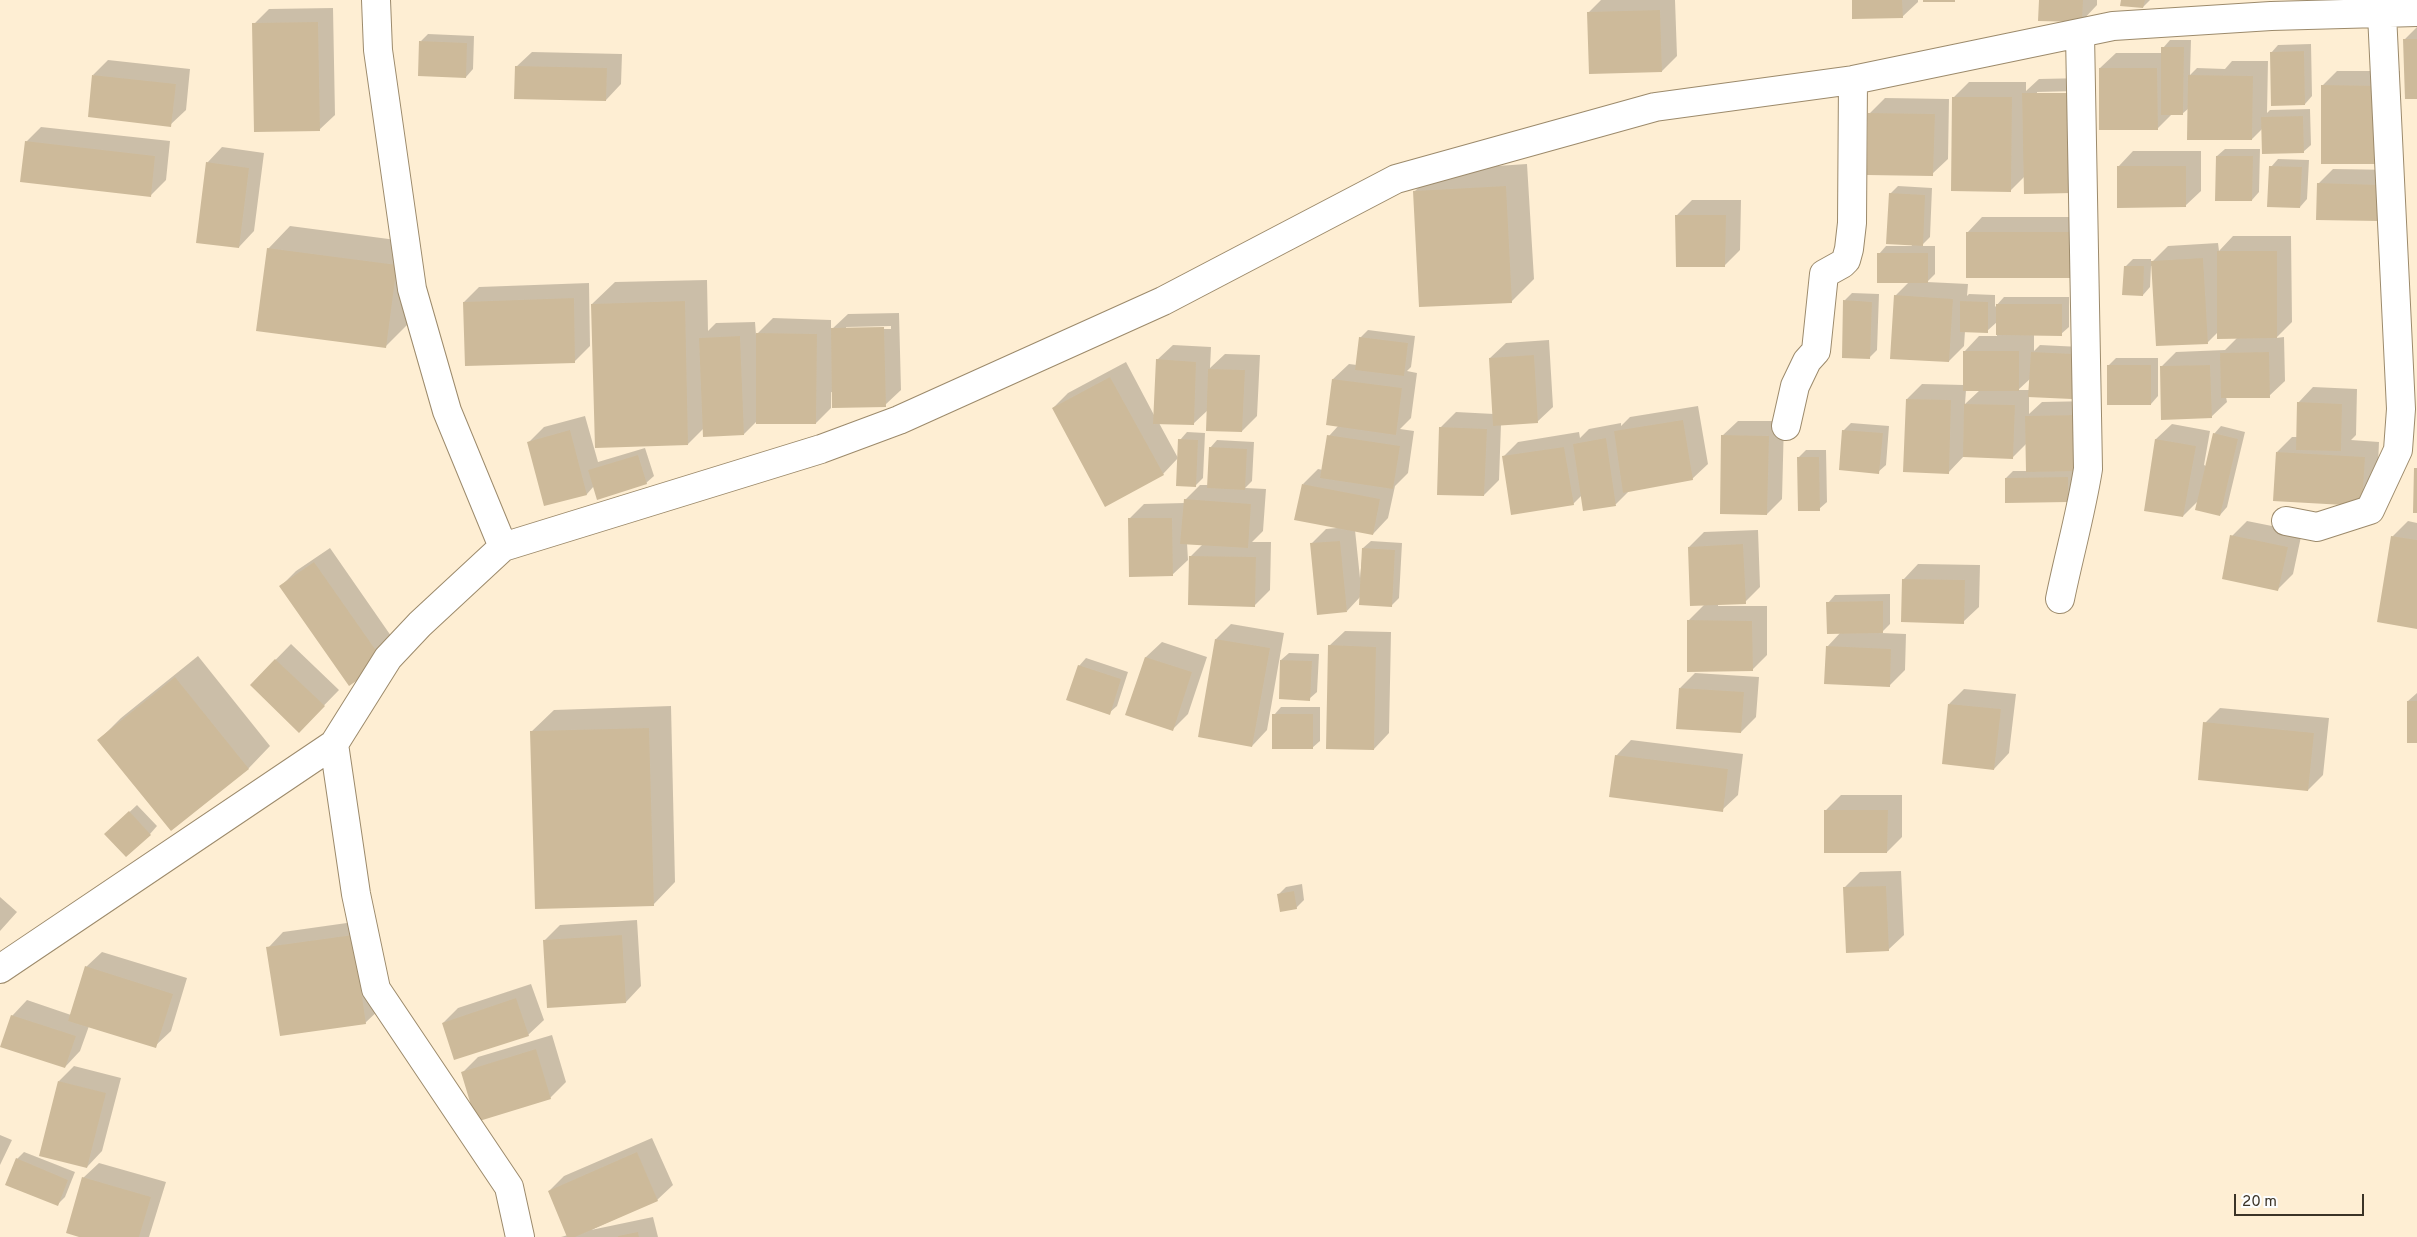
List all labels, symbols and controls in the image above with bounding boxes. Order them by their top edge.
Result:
scale bar [2237,1184,2367,1216]
text: 20 m [2242,1193,2277,1212]

